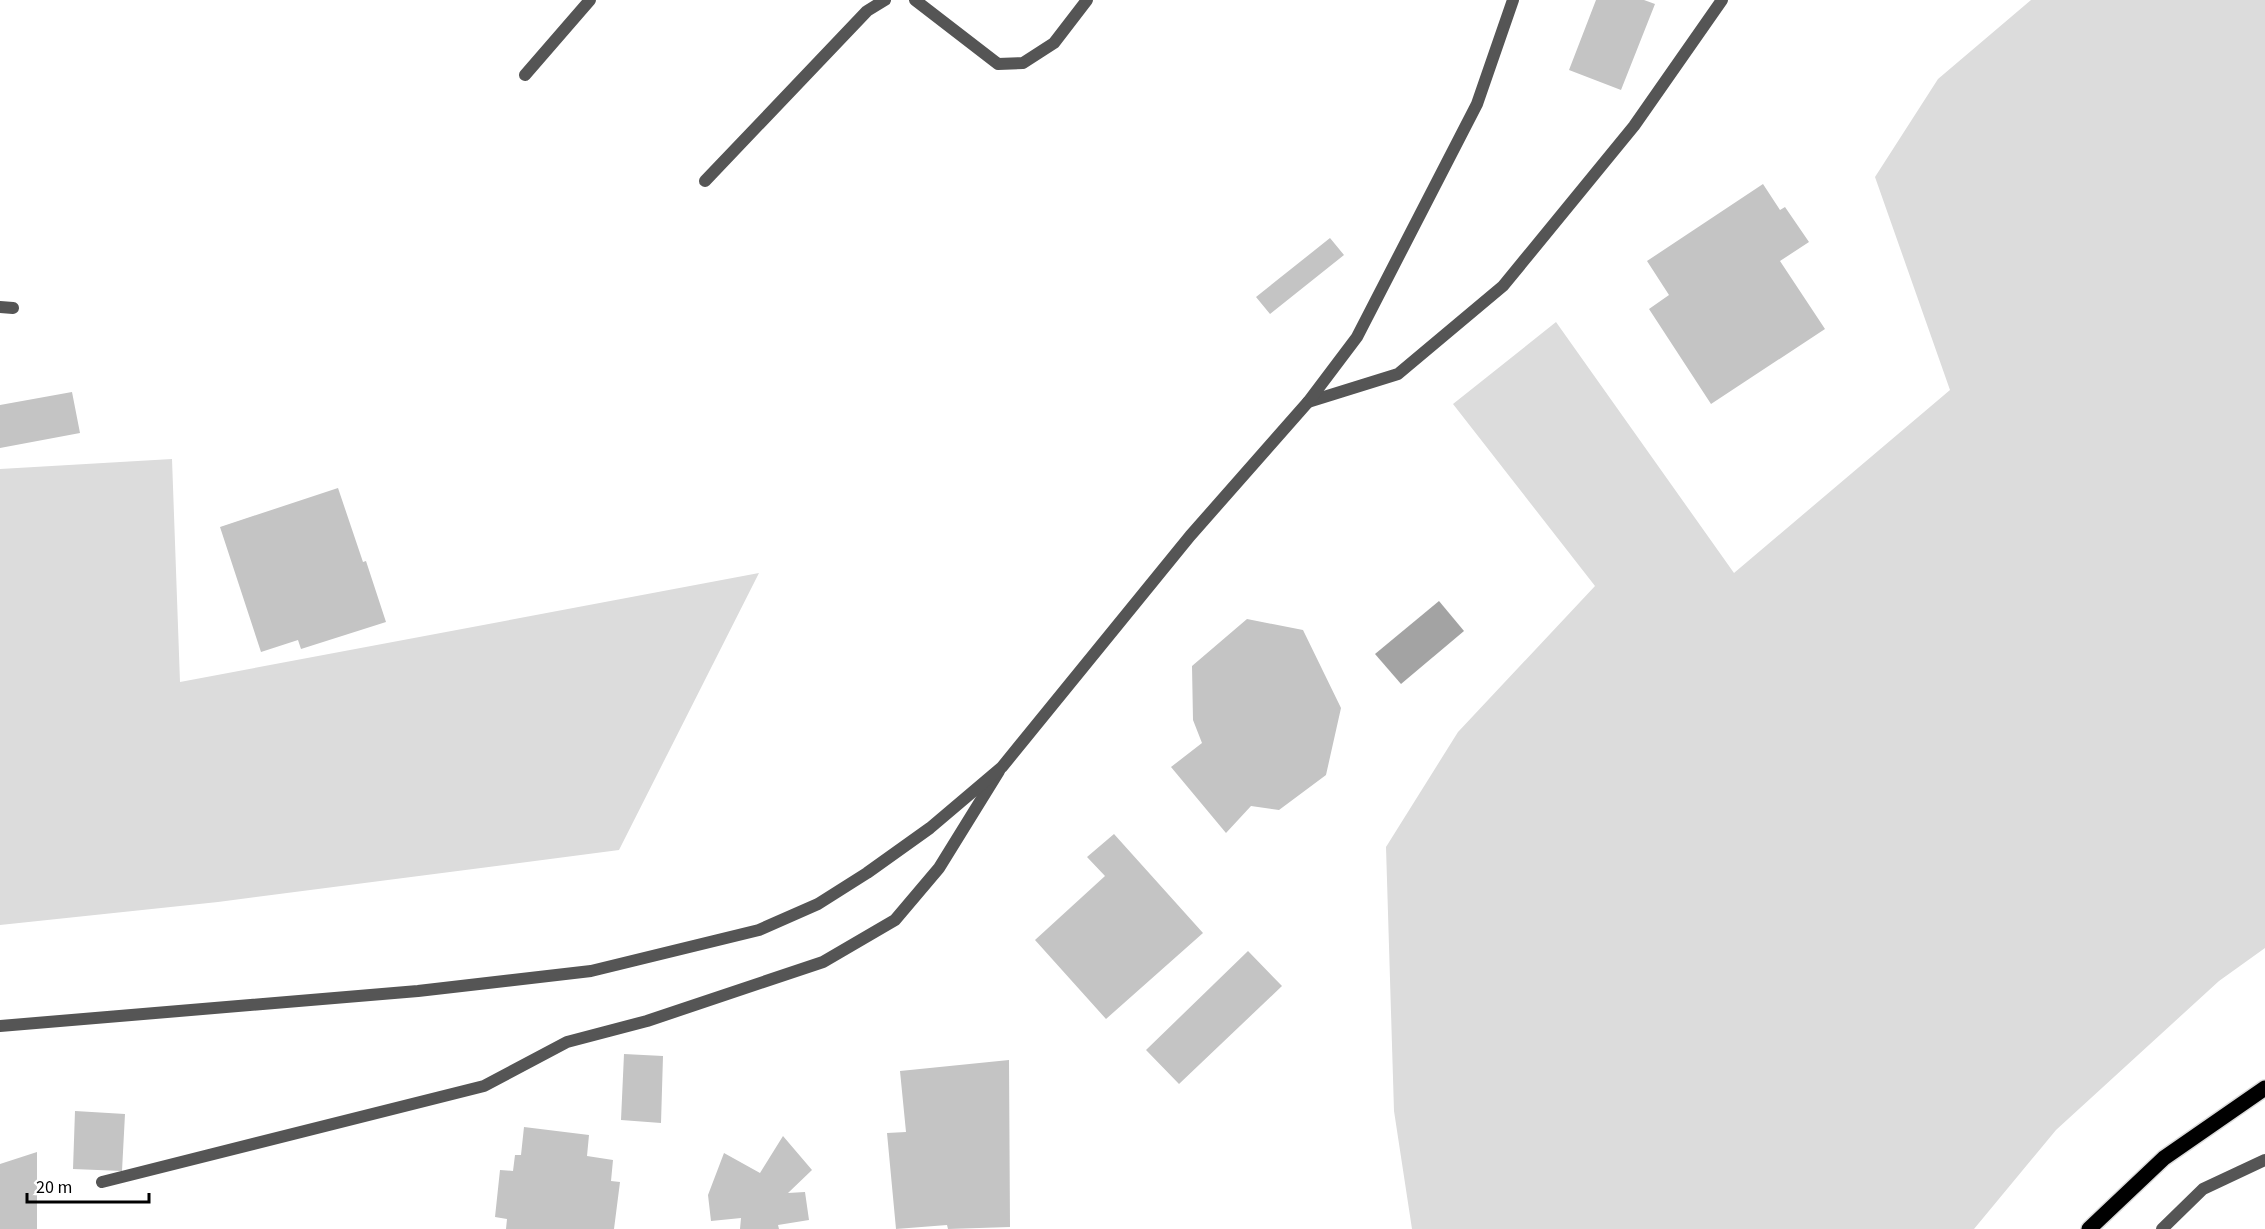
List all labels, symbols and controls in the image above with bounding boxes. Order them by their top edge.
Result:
scale bar [27,1166,148,1204]
text: 20 m [36,1175,72,1200]

